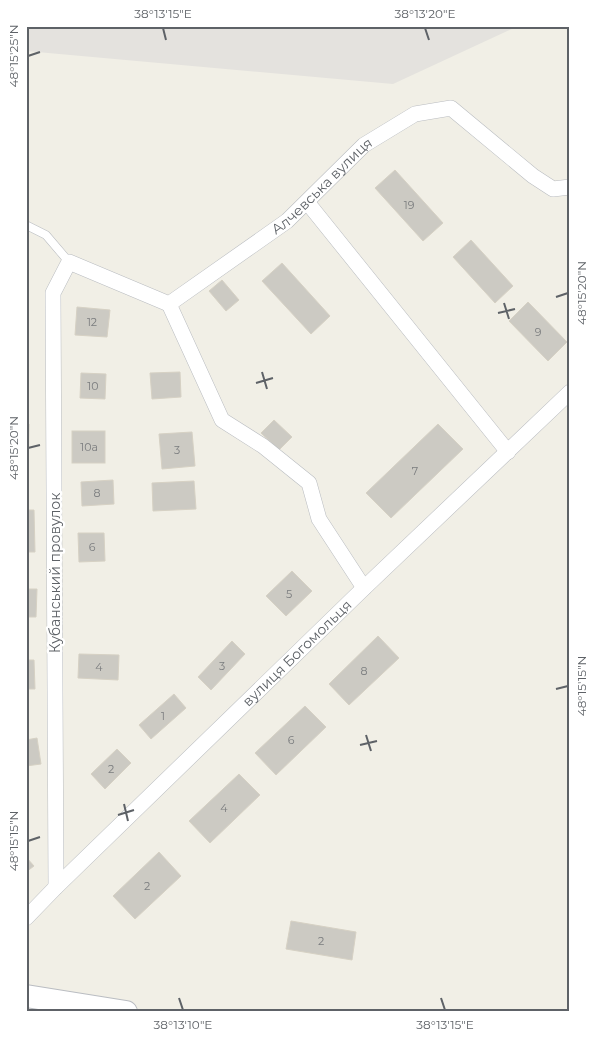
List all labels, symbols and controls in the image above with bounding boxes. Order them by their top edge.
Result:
text: 38°13'15"E [134,6,192,21]
text: 38°13'20"E [395,6,456,21]
text: 48°15'25"N [6,25,21,87]
street label: Алчевська вулиця [268,133,375,238]
house number: 19 [404,198,415,212]
text: 48°15'20"N [574,261,589,325]
house number: 12 [87,315,97,329]
house number: 9 [535,325,542,339]
house number: 10 [87,379,99,393]
text: 48°15'20"N [6,416,21,480]
house number: 10а [80,440,98,454]
house number: 3 [174,443,180,457]
house number: 7 [412,464,418,478]
house number: 8 [93,486,101,500]
street label: Кубанський провулок [46,493,64,653]
house number: 6 [89,540,96,554]
house number: 5 [286,587,292,601]
street label: вулиця Богомольця [239,596,355,710]
text: 48°15'15"N [574,656,589,716]
house number: 3 [219,659,225,673]
house number: 4 [95,660,103,674]
house number: 8 [360,664,368,678]
house number: 1 [161,709,165,723]
house number: 6 [288,733,295,747]
house number: 2 [108,762,114,776]
house number: 4 [220,801,228,815]
text: 48°15'15"N [6,811,21,871]
house number: 2 [144,879,150,893]
house number: 2 [318,934,324,948]
text: 38°13'10"E [154,1017,212,1032]
text: 38°13'15"E [416,1017,474,1032]

